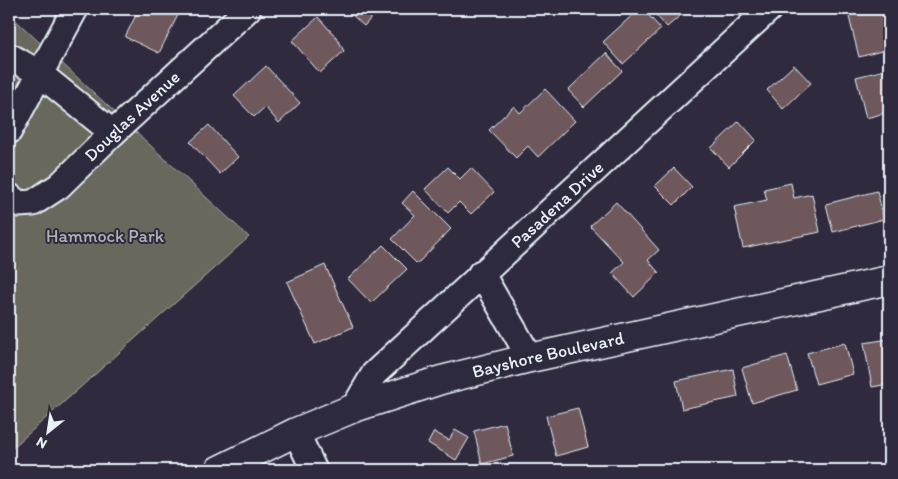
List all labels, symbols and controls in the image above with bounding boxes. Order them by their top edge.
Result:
street label: Douglas Avenue [79,66,185,166]
street label: Pasadena Drive [506,156,608,253]
park label: Hammock Park [46,225,165,247]
street label: Bayshore Boulevard [470,327,626,383]
north arrow [22,406,72,456]
text: N [33,433,50,453]

